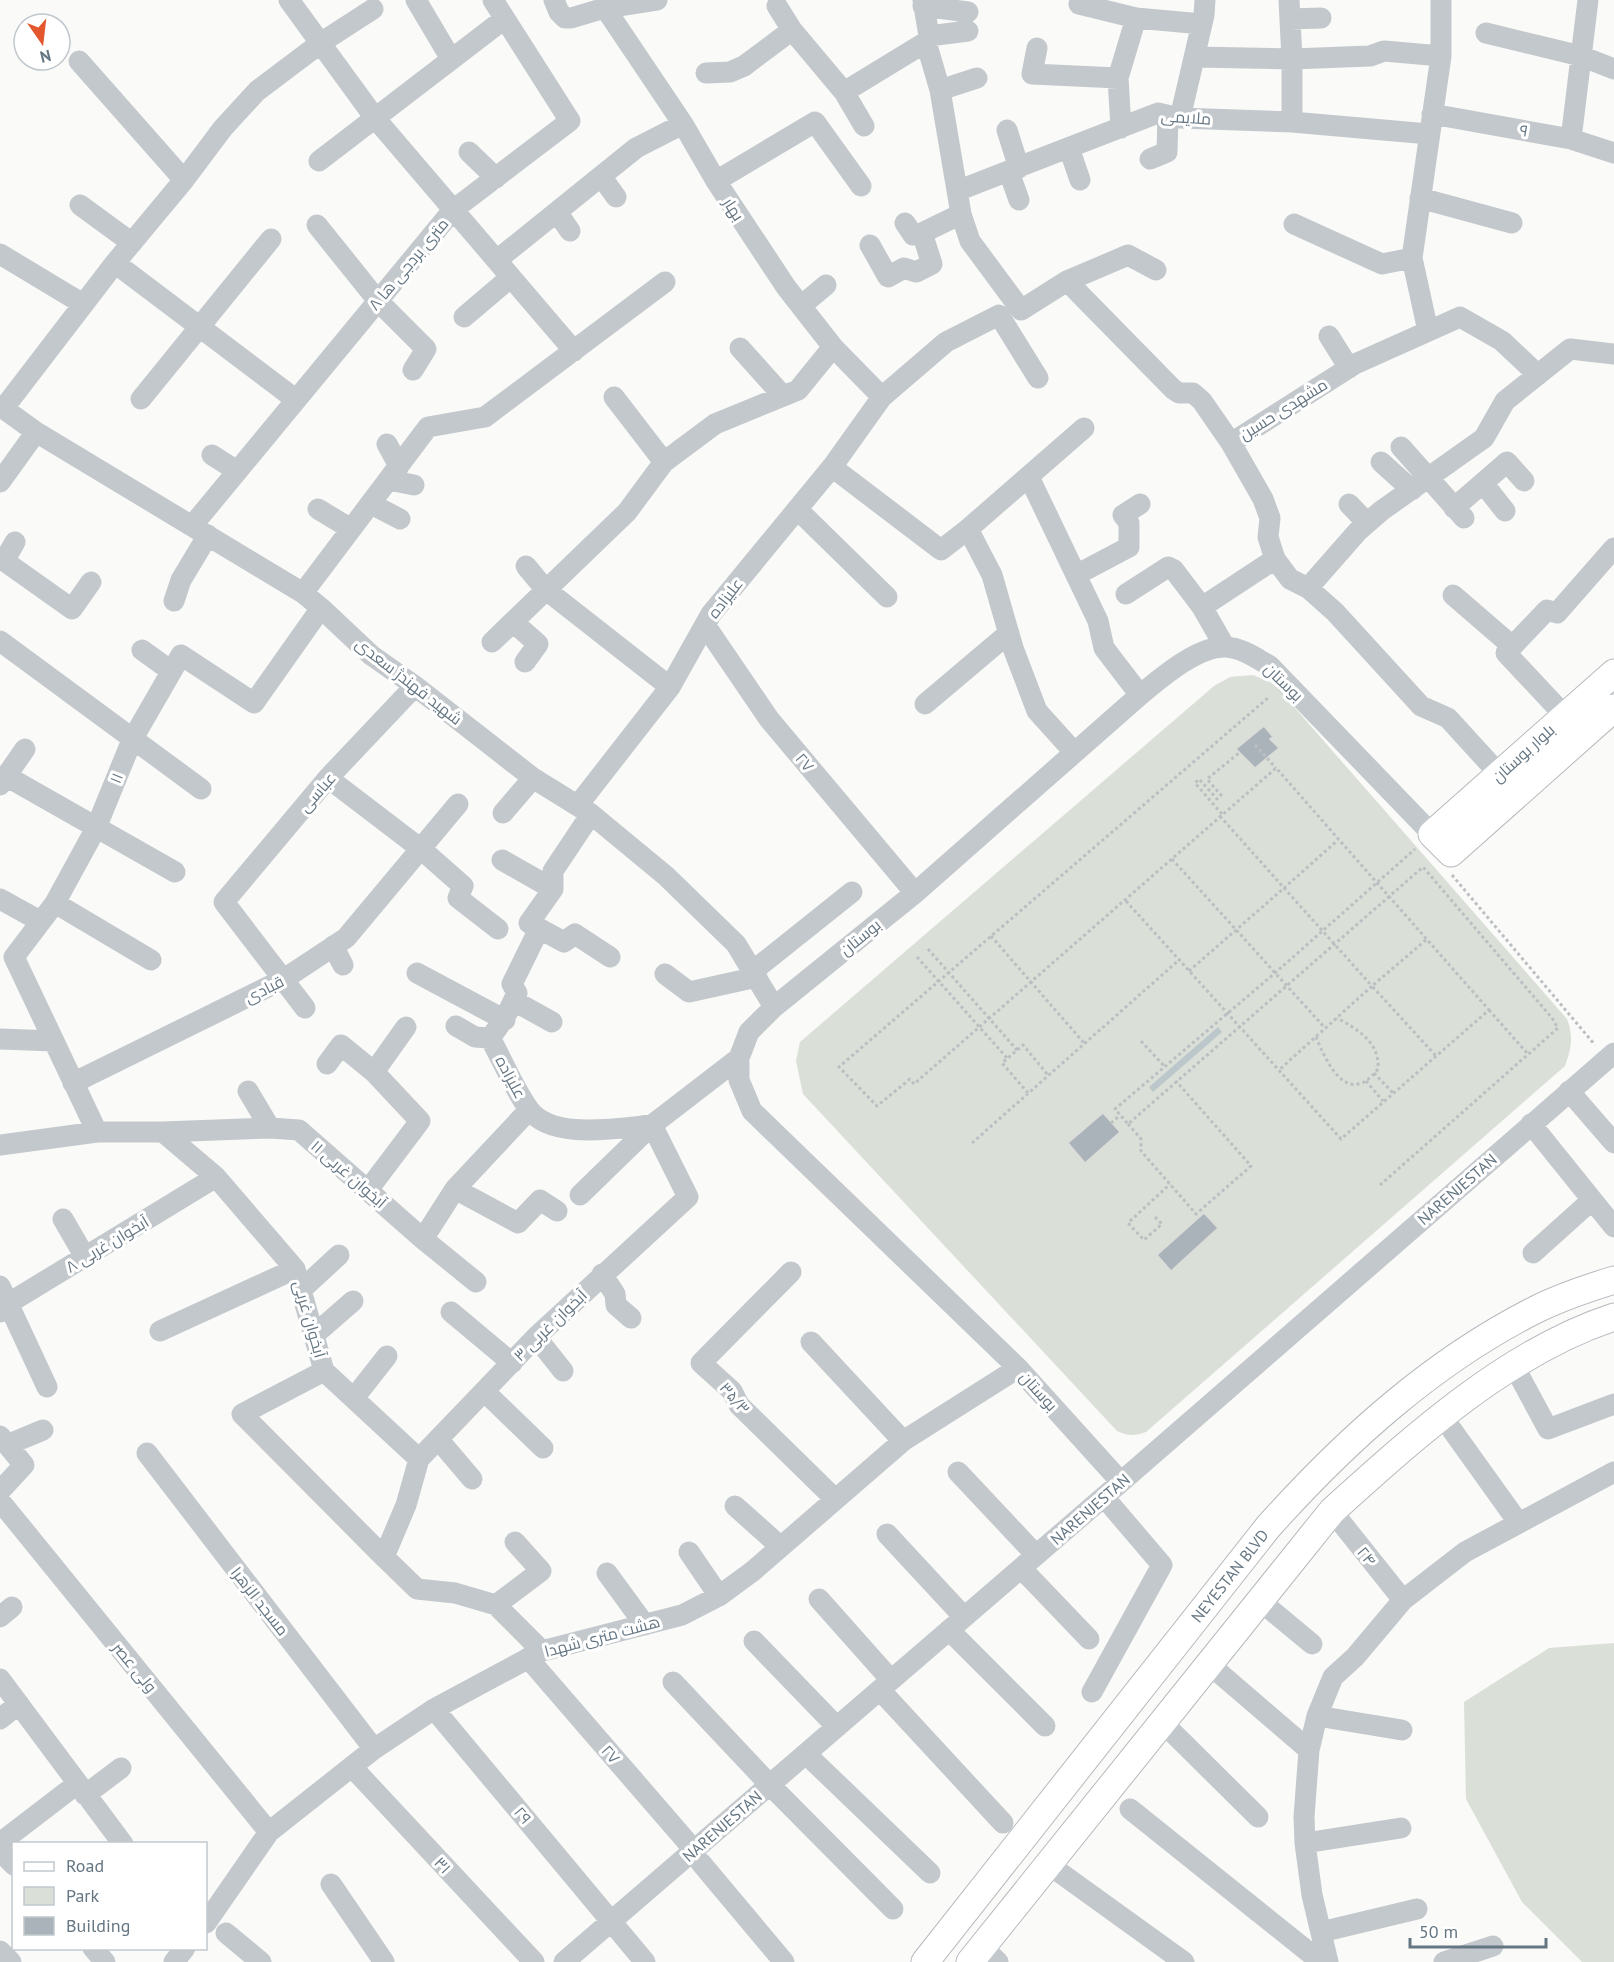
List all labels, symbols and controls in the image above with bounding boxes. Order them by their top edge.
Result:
north arrow [12,12,72,72]
text: N [38,46,53,68]
street label: ملایمی [1160,105,1212,130]
street label: ۹ [1518,119,1530,141]
street label: بهار [718,193,749,225]
street label: ۸ متری بردجی ها [364,214,453,315]
street label: مشهدی حسین [1235,374,1331,445]
street label: علیزاده [703,574,747,622]
street label: شهید فهندژ سعدی [351,633,466,730]
street label: بوستان [1260,659,1308,706]
street label: بلوار بوستان [1487,719,1559,787]
street label: ۲۷ [791,749,819,775]
street label: عباسی [294,768,340,817]
street label: ۱۱ [105,770,127,786]
street label: بوستان [836,914,885,960]
street label: قبادی [241,971,287,1008]
street label: علیزاده [492,1052,530,1102]
street label: آبخوان غربی ۱۱ [306,1136,391,1213]
street label: NARENJESTAN [1413,1149,1501,1229]
street label: آبخوان غربی ۸ [62,1211,153,1278]
street label: آبخوان غربی [288,1278,331,1361]
street label: آبخوان غربی ۳ [509,1285,592,1366]
street label: بوستان [1015,1367,1062,1416]
street label: ۳۵/۳ [716,1378,754,1418]
street label: NARENJESTAN [1046,1469,1134,1549]
street label: NEYESTAN BLVD [1187,1525,1273,1626]
street label: ۲۴ [1353,1542,1381,1570]
street label: مسجد الزهرا [227,1563,293,1639]
street label: هشت متری شهدا [542,1611,662,1662]
street label: ولی عصر [107,1637,161,1697]
street label: ۲۷ [597,1740,625,1768]
street label: NARENJESTAN [678,1786,766,1866]
street label: ۲۹ [510,1802,536,1828]
legend [12,1842,207,1950]
street label: ۳۱ [430,1852,456,1878]
text: Road [66,1854,104,1877]
text: Park [66,1884,99,1907]
scale bar [1410,1911,1546,1949]
text: Building [66,1914,130,1937]
text: 50 m [1419,1920,1458,1943]

